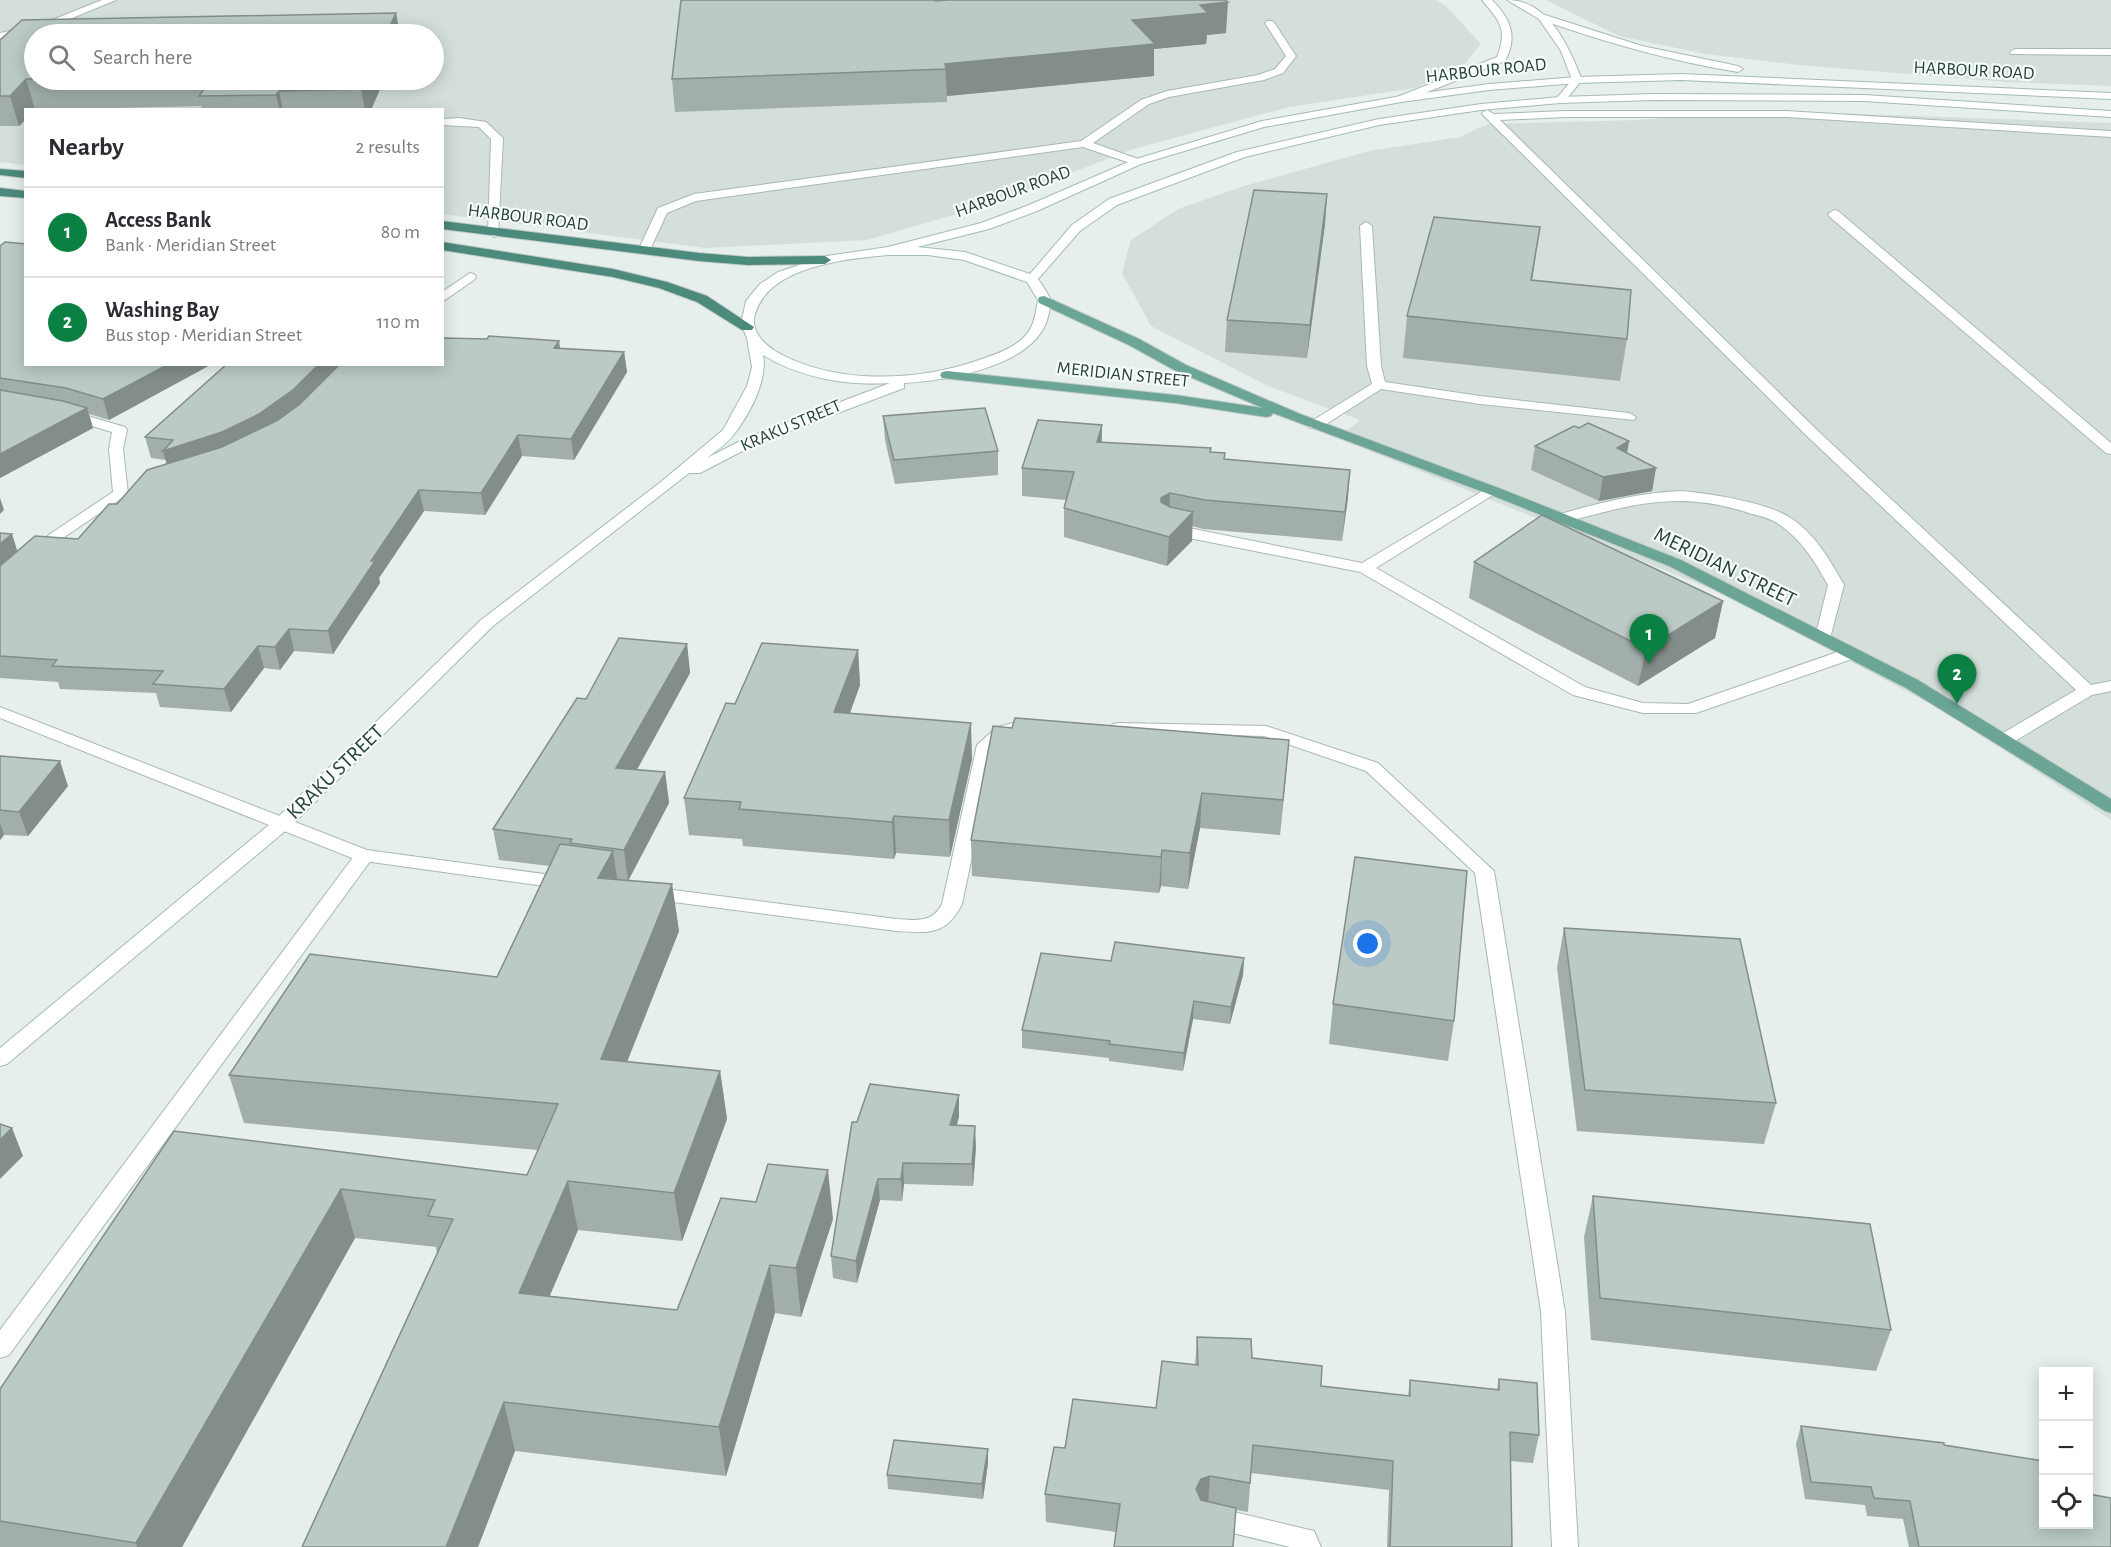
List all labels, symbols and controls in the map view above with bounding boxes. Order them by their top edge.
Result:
search box [24,24,444,90]
icon: search [45,41,78,74]
text: Search here [93,46,192,68]
street label: HARBOUR ROAD [1425,56,1547,86]
street label: HARBOUR ROAD [1913,59,2035,83]
text: Nearby [48,134,124,160]
text: 2 results [356,137,420,157]
street label: HARBOUR ROAD [953,163,1073,221]
street label: HARBOUR ROAD [467,202,589,234]
text: Access Bank [105,209,211,231]
text: 1 [64,222,71,242]
text: 80 m [381,222,420,242]
text: Bank · Meridian Street [105,235,276,255]
text: Washing Bay [105,299,219,321]
text: 2 [63,312,72,332]
text: 110 m [376,312,420,332]
text: Bus stop · Meridian Street [105,325,302,345]
street label: MERIDIAN STREET [1056,359,1190,391]
street label: KRAKU STREET [738,397,844,455]
street label: MERIDIAN STREET [1651,524,1799,610]
pin: 1 [1630,614,1668,664]
pin: 2 [1938,654,1976,704]
street label: KRAKU STREET [283,721,387,823]
your location [1353,929,1382,958]
map controls [2039,1367,2093,1529]
button: + [2039,1367,2093,1421]
button: − [2039,1421,2093,1475]
button: locate [2039,1475,2093,1529]

